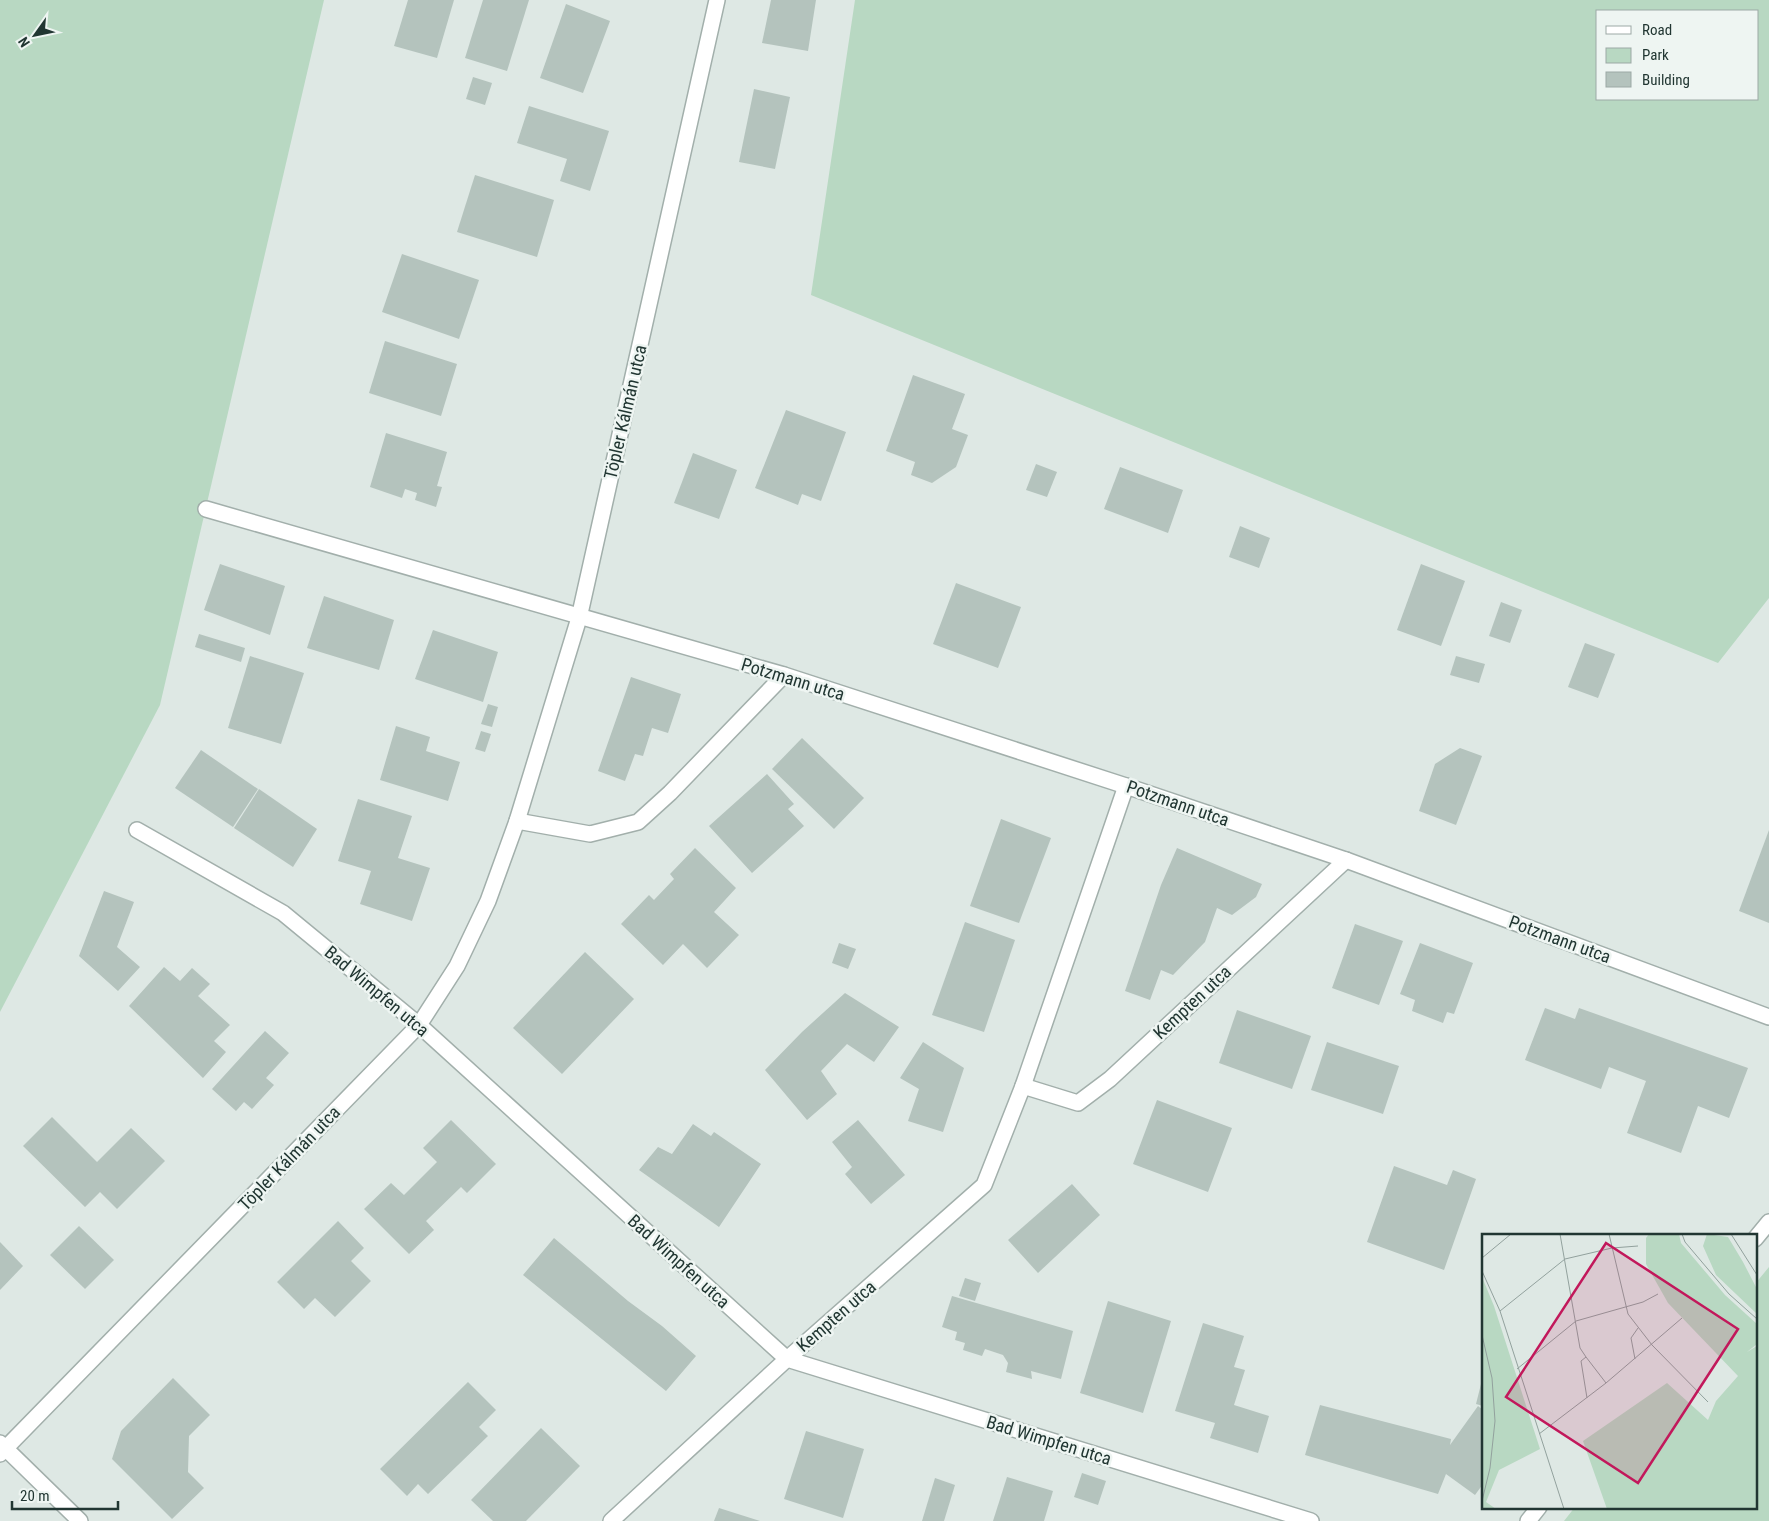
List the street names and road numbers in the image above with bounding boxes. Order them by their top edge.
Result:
street label: Töpler Kálmán utca [599,343,651,481]
street label: Potzmann utca [739,653,847,705]
street label: Potzmann utca [1124,776,1232,830]
street label: Potzmann utca [1506,911,1614,967]
street label: Bad Wimpfen utca [321,941,433,1041]
street label: Kempten utca [1149,961,1235,1043]
street label: Töpler Kálmán utca [234,1101,344,1215]
street label: Bad Wimpfen utca [624,1210,734,1312]
street label: Kempten utca [792,1276,880,1356]
street label: Bad Wimpfen utca [984,1411,1114,1469]

